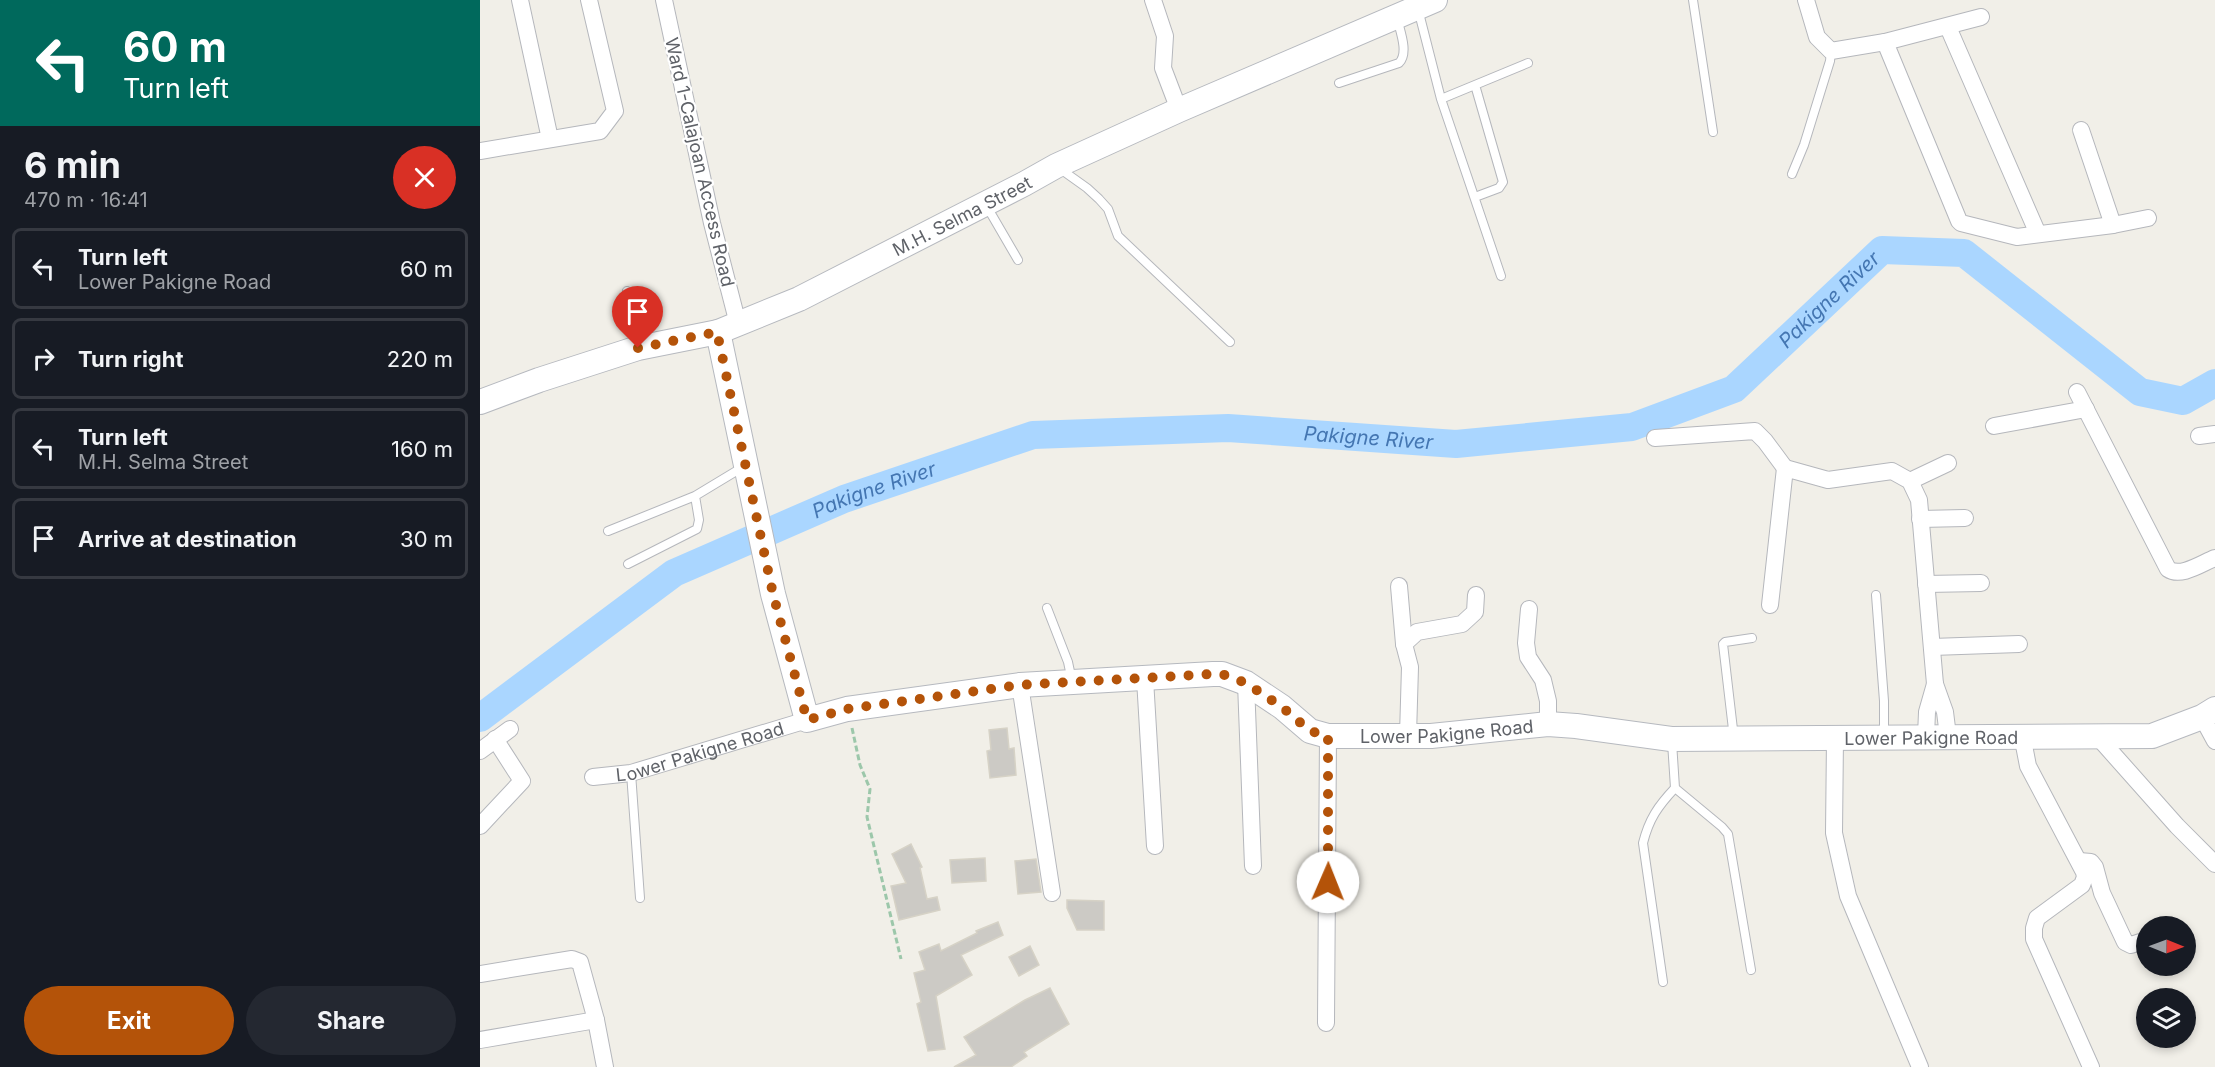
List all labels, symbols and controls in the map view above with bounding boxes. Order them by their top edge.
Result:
text: 60 m [123,21,227,72]
icon: left [24,24,102,102]
street label: Ward 1-Calajoan Access Road [661,35,739,289]
text: Turn left [123,72,229,105]
text: 6 min [24,143,121,187]
button: close [393,146,456,209]
street label: M.H. Selma Street [889,171,1035,260]
text: 470 m · 16:41 [24,188,148,212]
text: Turn left [78,244,168,270]
water label: Pakigne River [1774,246,1885,353]
icon: left [27,252,60,285]
text: 60 m [400,256,453,282]
text: Lower Pakigne Road [78,270,271,294]
pin [612,286,663,348]
icon: arrive [621,295,654,328]
icon: right [27,342,60,375]
text: Turn right [78,346,184,372]
text: 220 m [387,346,453,372]
water label: Pakigne River [1303,421,1434,454]
text: Turn left [78,424,168,450]
icon: left [27,432,60,465]
text: 160 m [391,436,453,462]
text: M.H. Selma Street [78,450,248,474]
water label: Pakigne River [809,457,939,523]
icon: arrive [27,522,60,555]
text: Arrive at destination [78,526,297,552]
text: 30 m [400,526,453,552]
street label: Lower Pakigne Road [1360,715,1534,747]
street label: Lower Pakigne Road [615,717,786,785]
street label: Lower Pakigne Road [1844,726,2018,748]
position arrow [1296,850,1360,914]
north arrow [2136,916,2196,976]
map controls [2136,916,2196,1048]
button: Exit [24,986,234,1055]
button: Share [246,986,456,1055]
button: layers [2136,988,2196,1048]

